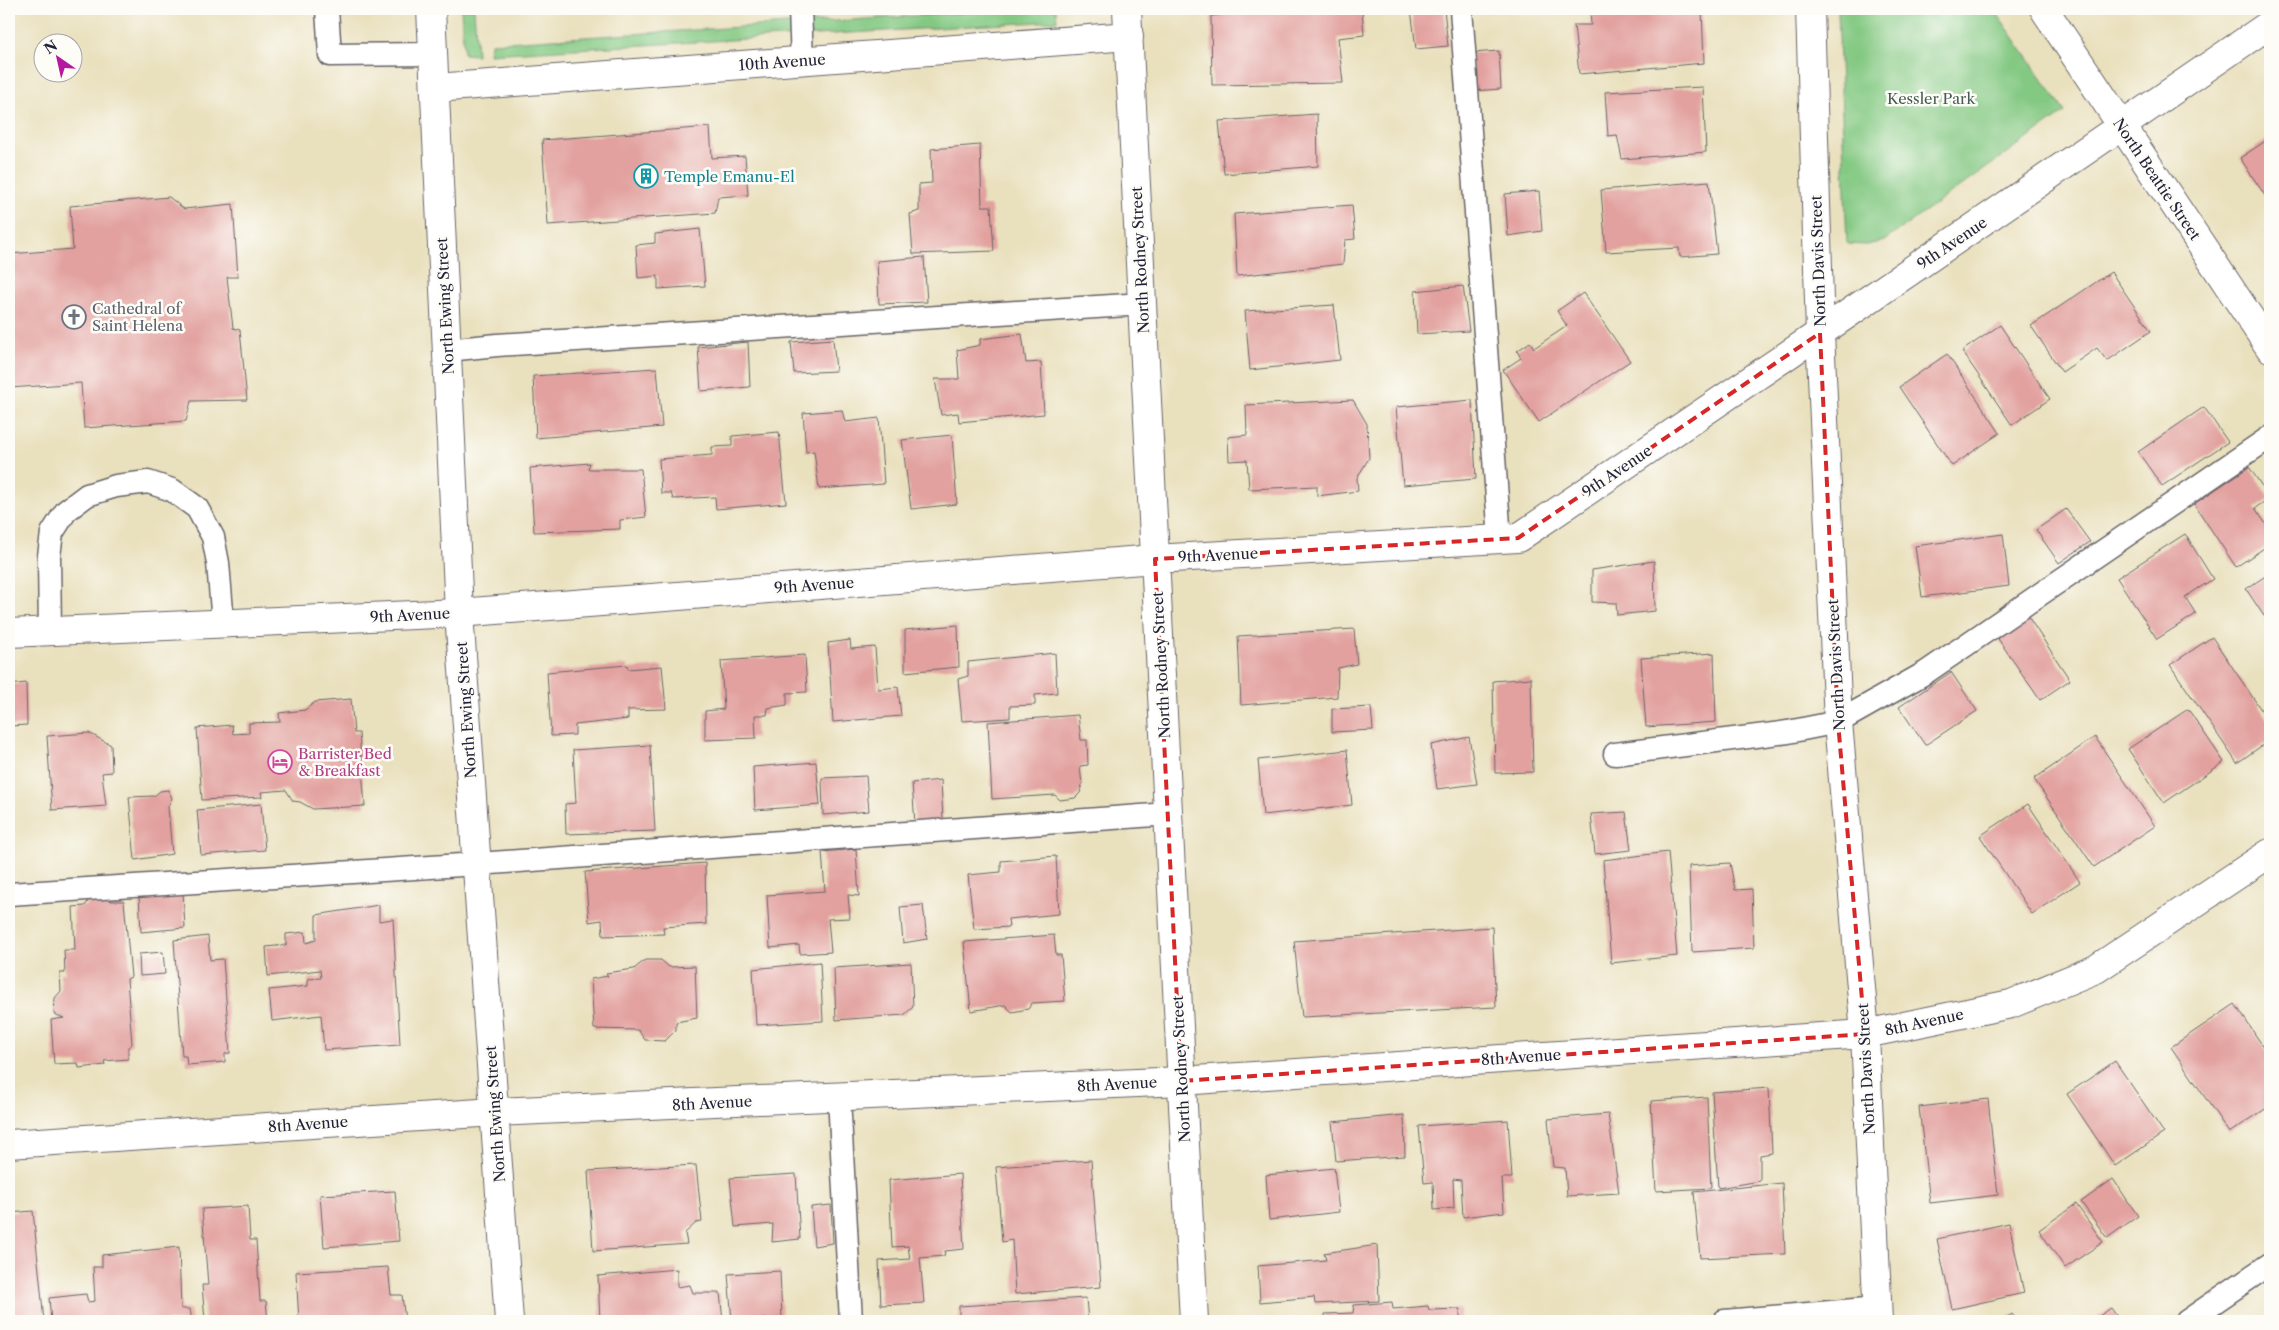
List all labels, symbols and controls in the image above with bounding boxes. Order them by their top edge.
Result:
north arrow [32,32,82,82]
text: N [41,36,61,58]
street label: 10th Avenue [738,49,826,75]
park label: Kessler Park [1887,89,1976,108]
street label: North Beattie Street [2109,114,2205,244]
building icon: Temple Emanu-El [633,163,659,189]
place label: Temple Emanu-El [664,167,795,186]
street label: North Rodney Street [1127,185,1153,334]
street label: North Davis Street [1806,194,1830,327]
street label: 9th Avenue [1913,213,1991,273]
street label: North Ewing Street [432,236,458,375]
place label: Cathedral of Saint Helena [92,299,183,335]
church icon: Cathedral of Saint Helena [61,304,87,330]
street label: 9th Avenue [1578,441,1656,501]
street label: 9th Avenue [1177,543,1259,567]
street label: 9th Avenue [773,573,855,597]
street label: North Rodney Street [1148,590,1174,739]
street label: North Davis Street [1823,598,1849,731]
street label: 9th Avenue [369,603,451,627]
street label: North Ewing Street [452,640,480,779]
place label: Barrister Bed & Breakfast [298,744,392,780]
hotel icon: Barrister Bed & Breakfast [267,749,293,775]
street label: North Rodney Street [1168,994,1194,1143]
street label: North Davis Street [1853,1002,1879,1135]
street label: 8th Avenue [1883,1004,1965,1040]
street label: North Ewing Street [481,1044,509,1183]
street label: 8th Avenue [1480,1045,1562,1069]
street label: 8th Avenue [1076,1072,1158,1096]
street label: 8th Avenue [671,1091,753,1115]
street label: 8th Avenue [267,1112,349,1136]

